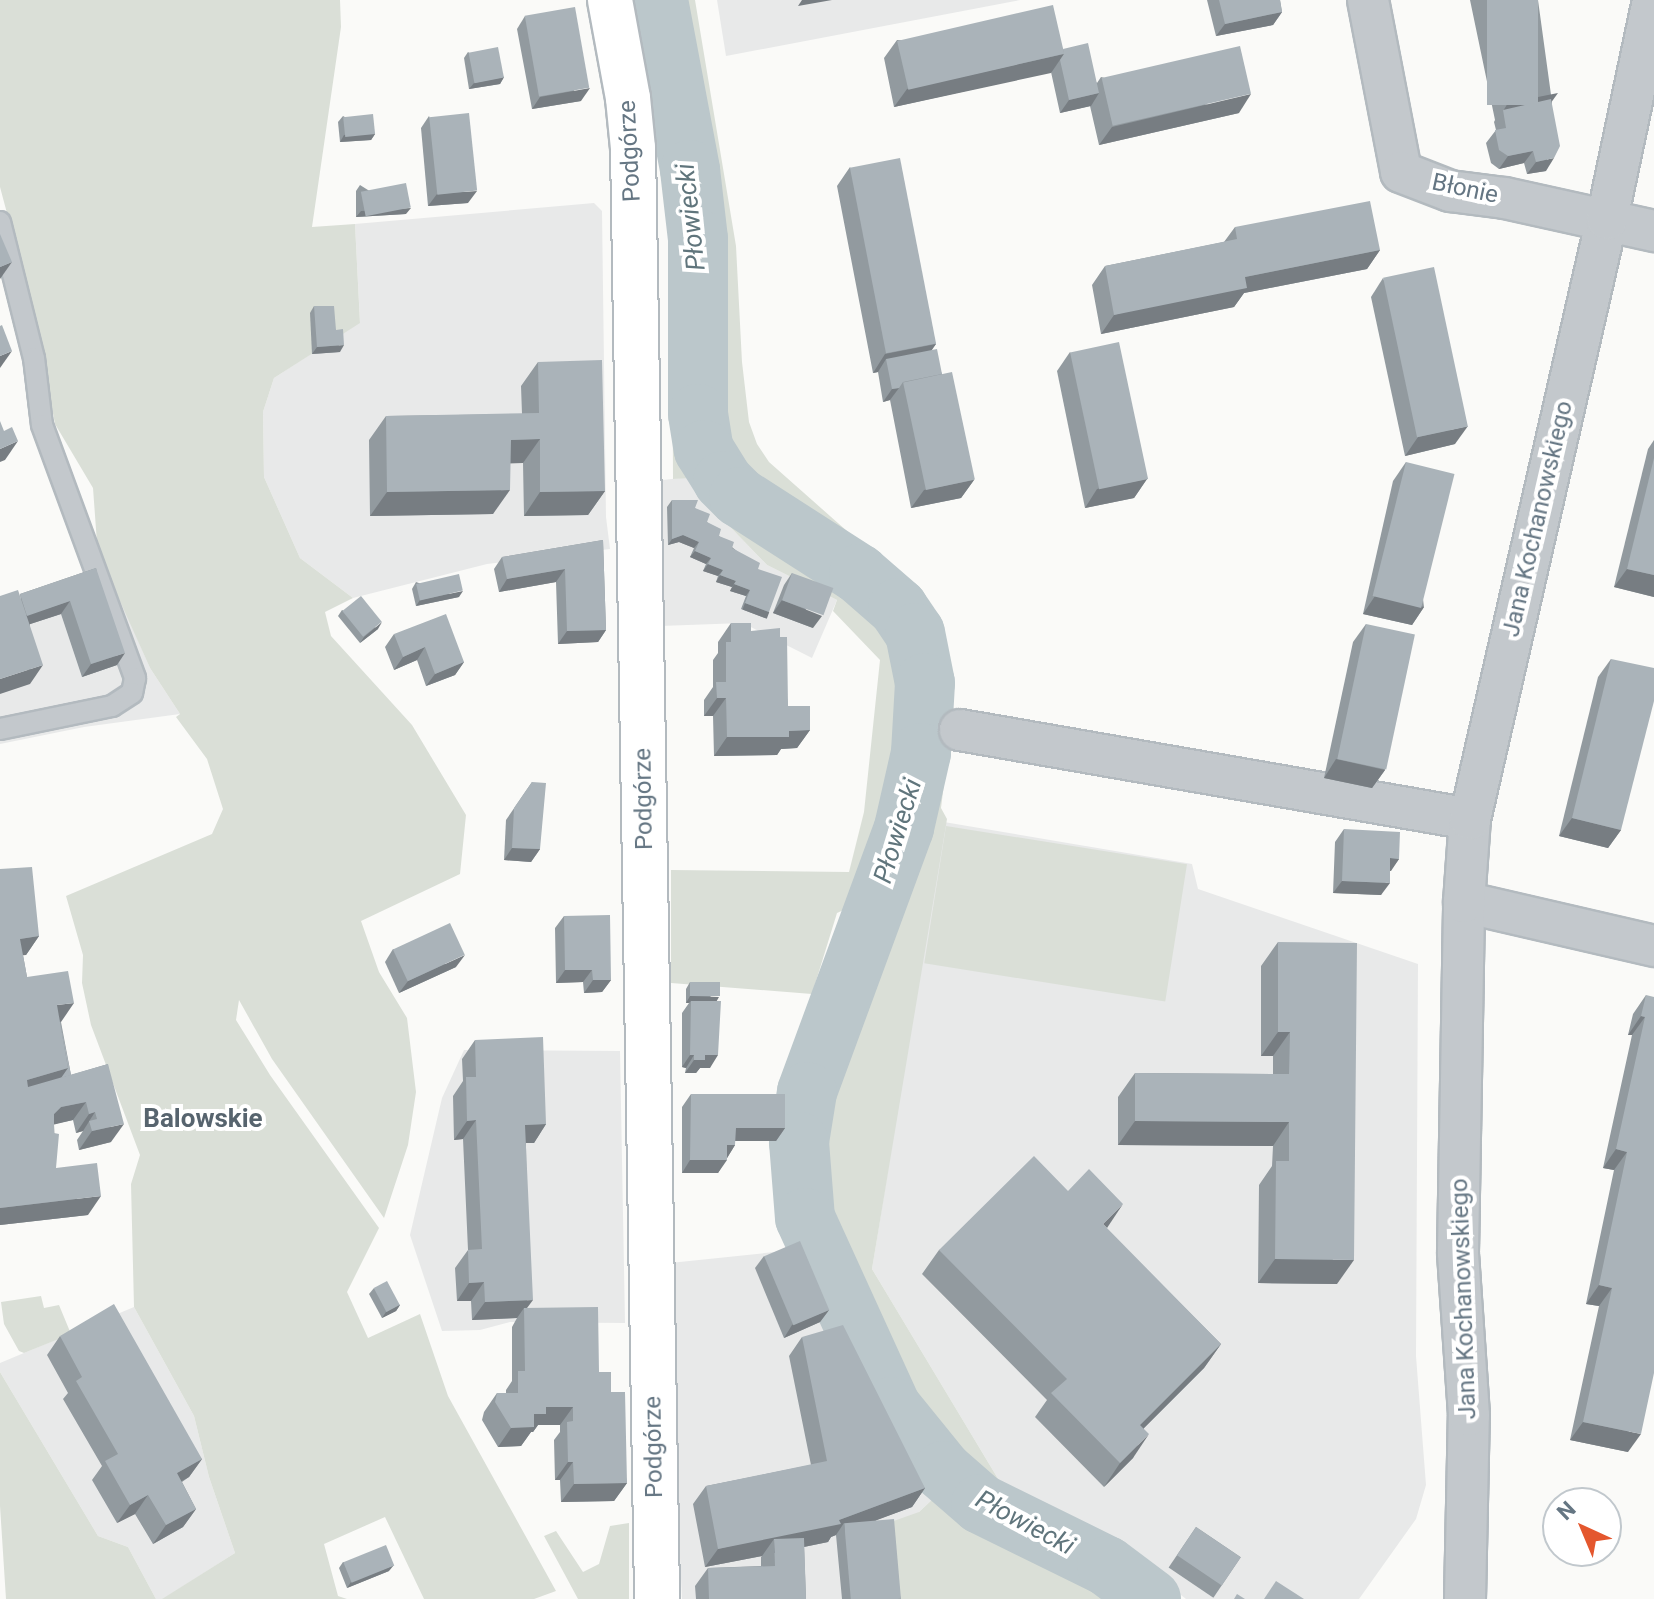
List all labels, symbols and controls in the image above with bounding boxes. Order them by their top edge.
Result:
street label: Podgórze [613,99,647,203]
water label: Płowiecki [670,162,712,272]
street label: Błonie [1429,168,1501,210]
street label: Jana Kochanowskiego [1497,398,1579,640]
street label: Podgórze [629,748,659,850]
water label: Płowiecki [867,775,929,887]
district label: Balowskie [143,1103,263,1135]
street label: Jana Kochanowskiego [1445,1178,1483,1420]
street label: Podgórze [639,1396,669,1498]
water label: Płowiecki [970,1484,1080,1562]
north arrow [1542,1487,1622,1567]
text: N [1552,1496,1581,1525]

